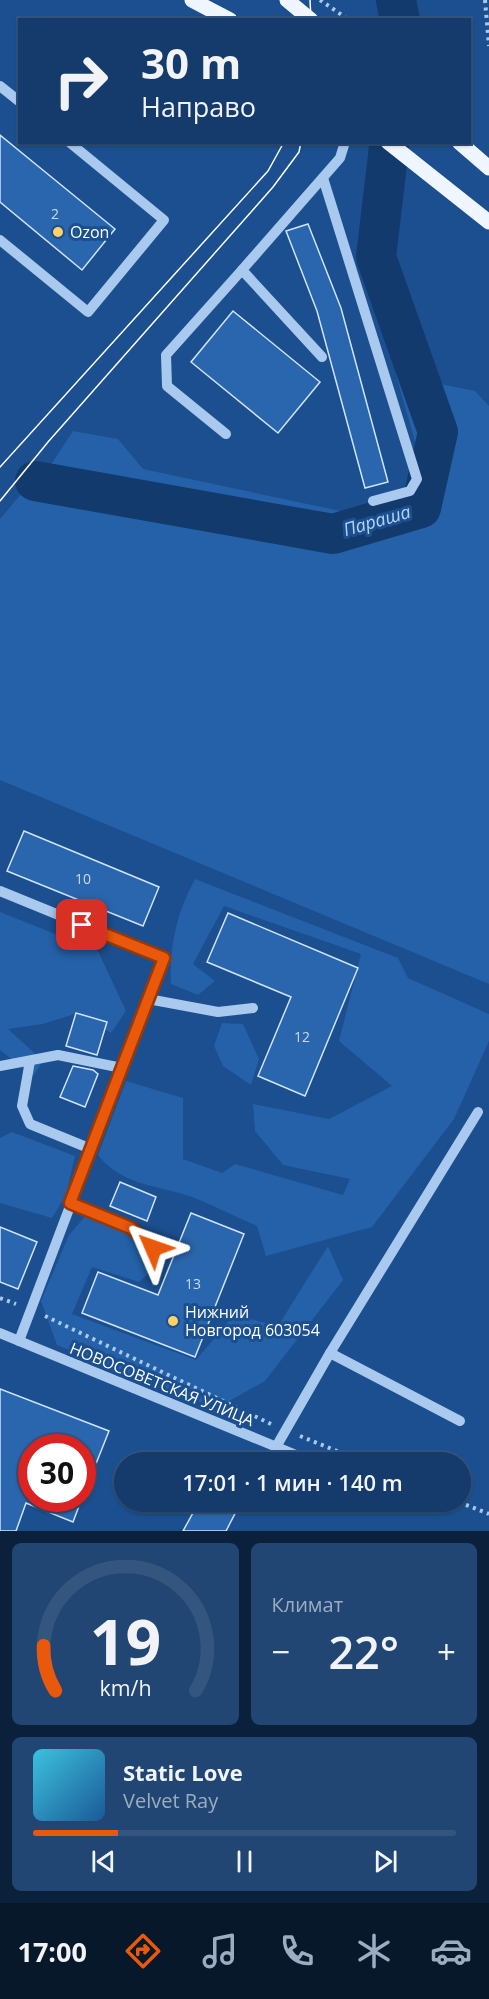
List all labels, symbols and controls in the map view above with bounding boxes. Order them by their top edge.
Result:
text: 30 m [141,34,241,91]
icon: right [42,42,120,120]
text: Направо [141,88,256,125]
house number: 2 [51,204,59,223]
place label: Ozon [70,221,109,243]
marker: Ozon [51,225,65,239]
water label: Параша [340,499,413,541]
house number: 10 [75,869,91,888]
pin [56,899,107,950]
icon: arrive [65,908,98,941]
house number: 12 [294,1027,310,1046]
position arrow [121,1216,185,1280]
house number: 13 [185,1274,201,1293]
place label: Нижний Новгород 603054 [185,1301,320,1341]
marker: Нижний Новгород 603054 [166,1314,180,1328]
street label: НОВОСОВЕТСКАЯ УЛИЦА [67,1337,258,1431]
speed limit sign: 30 [18,1434,96,1512]
text: 17:01 · 1 мин · 140 m [182,1467,403,1497]
text: Климат [272,1591,343,1618]
text: 19 [90,1598,161,1683]
text: 22° [328,1621,399,1682]
text: − [272,1629,290,1674]
text: + [437,1629,456,1674]
text: km/h [99,1673,151,1702]
text: Static Love [123,1757,243,1787]
text: Velvet Ray [123,1787,218,1814]
icon: previous [87,1845,120,1878]
icon: pause [228,1845,261,1878]
icon: next [369,1845,402,1878]
icon: directions [122,1930,164,1972]
icon: music [199,1930,241,1972]
icon: phone [276,1930,318,1972]
icon: climate [353,1930,395,1972]
icon: car [430,1930,472,1972]
text: 17:00 [17,1933,87,1970]

